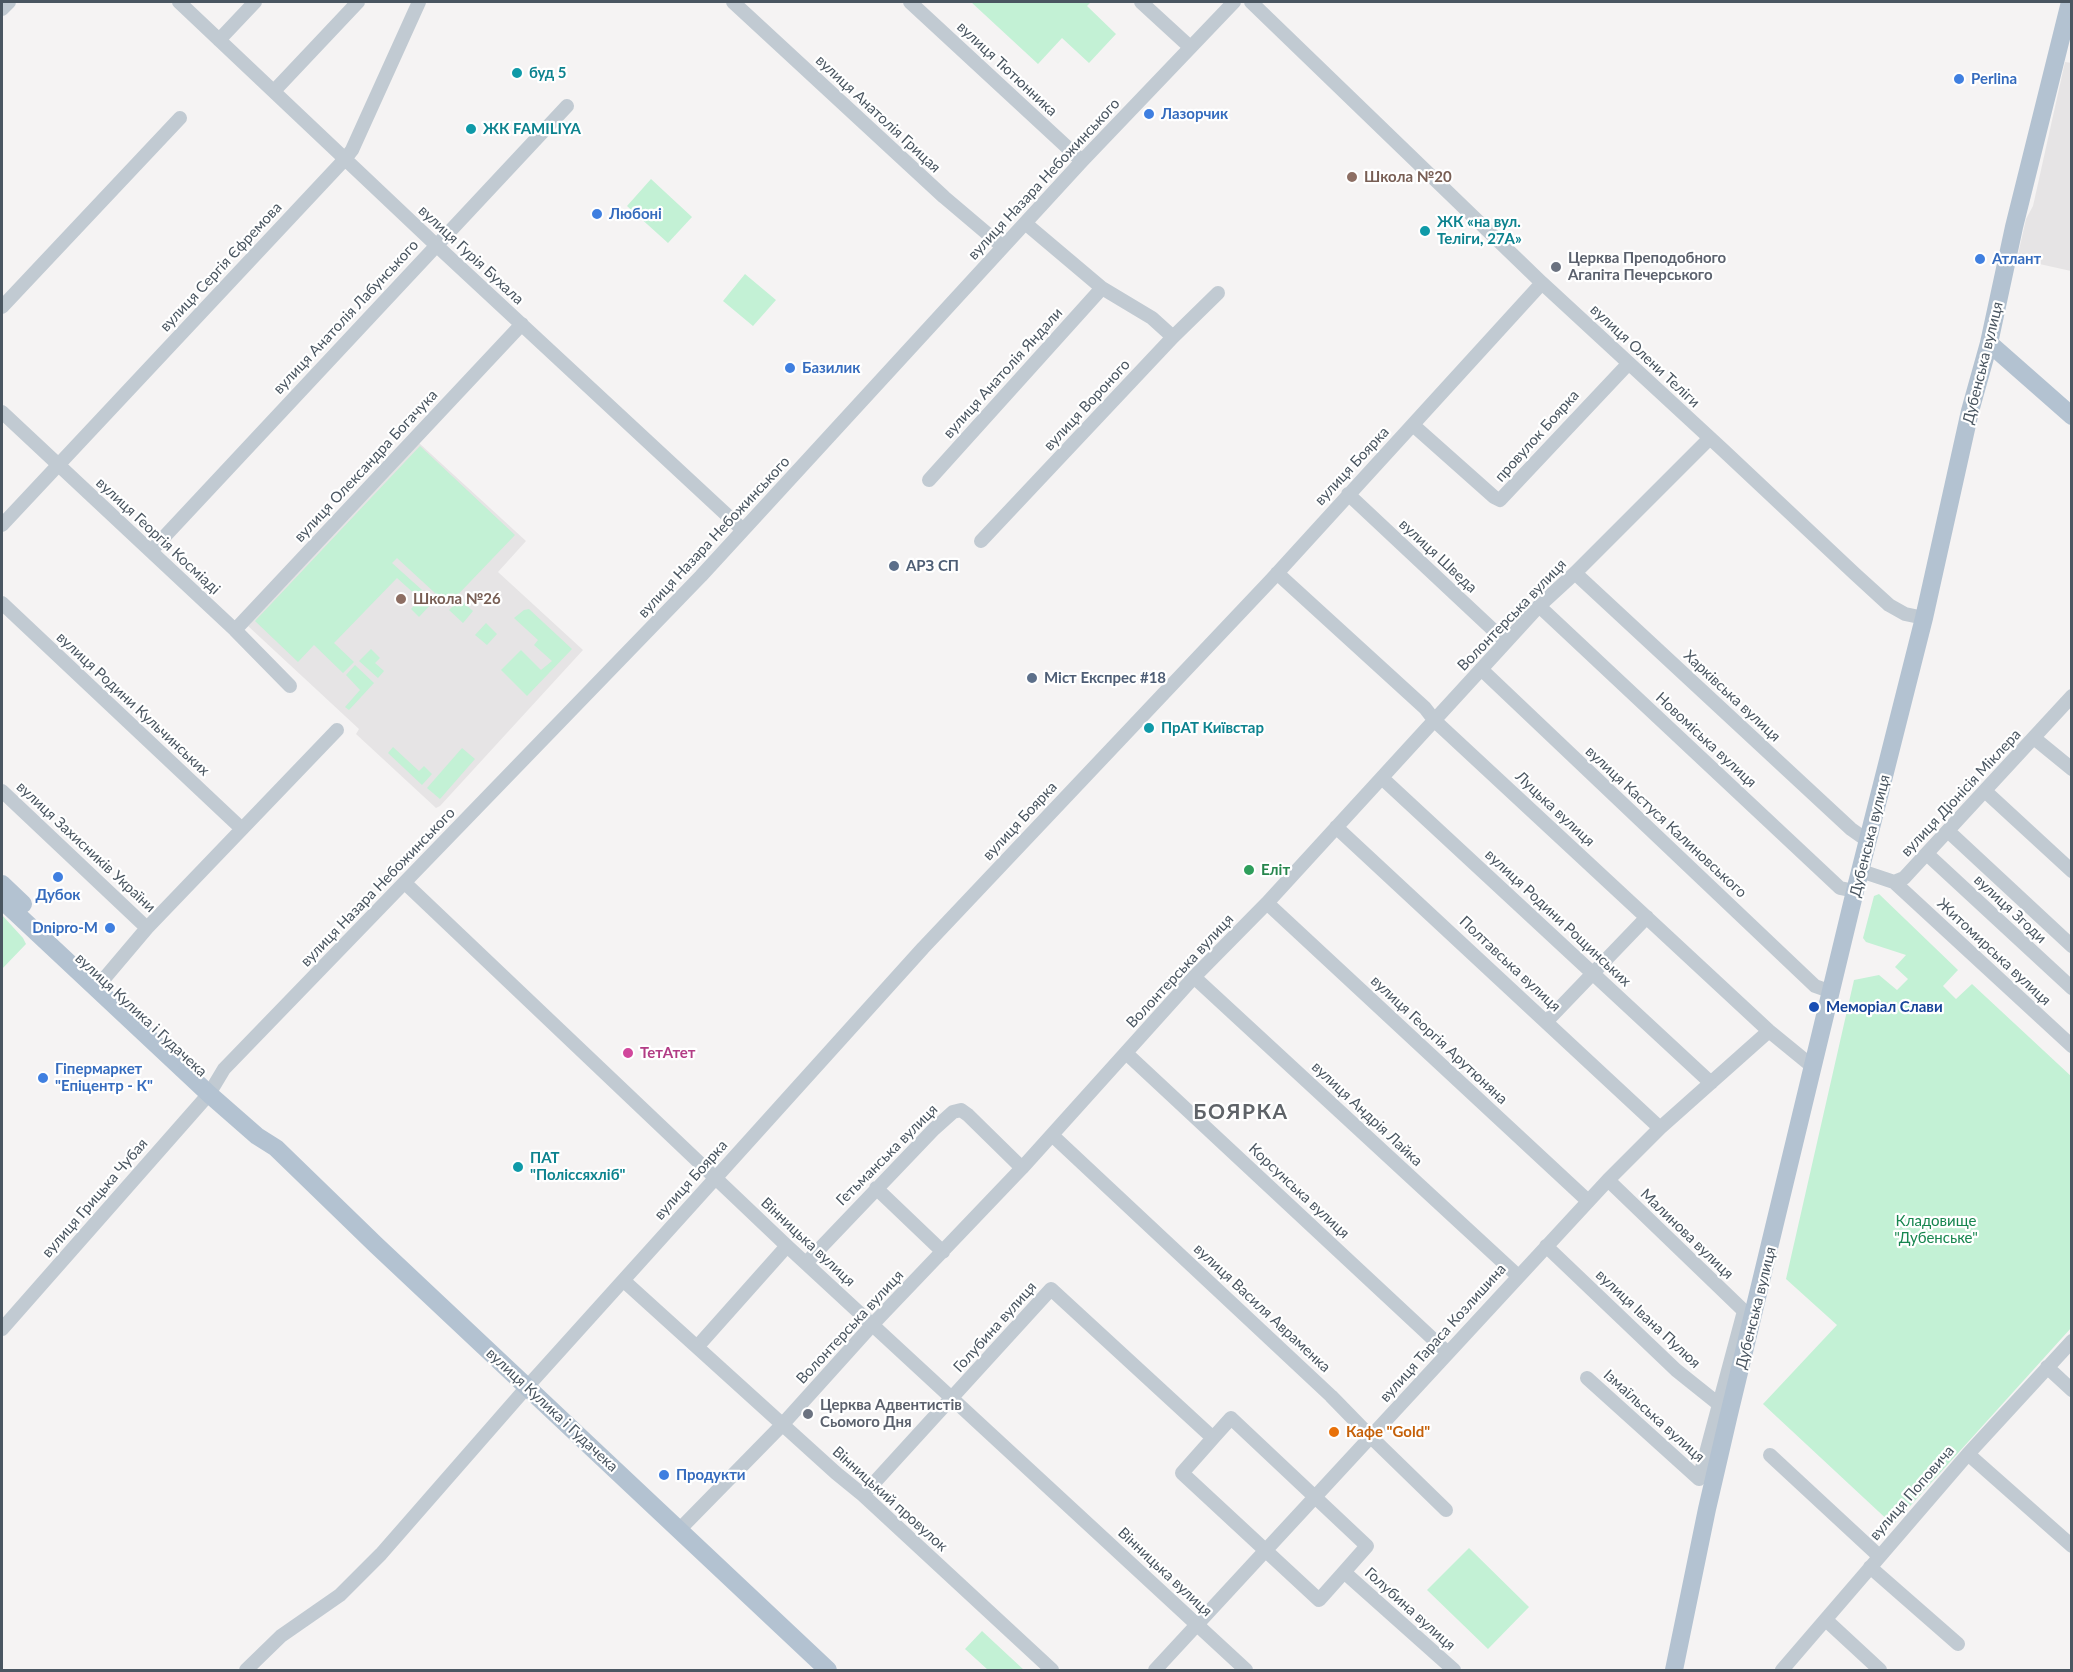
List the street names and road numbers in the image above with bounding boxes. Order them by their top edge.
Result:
street label: вулиця Тютюнника [953,18,1061,120]
street label: вулиця Анатолія Грицая [812,51,944,177]
street label: вулиця Назара Небожинського [964,95,1124,263]
street label: вулиця Сергія Єфремова [156,199,286,335]
street label: вулиця Гурія Бухала [415,202,527,308]
street label: вулиця Анатолія Лабунського [270,236,422,398]
street label: Дубенська вулиця [1959,300,2007,426]
street label: вулиця Олени Теліги [1587,301,1703,411]
street label: вулиця Анатолія Яндали [940,304,1066,442]
street label: вулиця Вороного [1040,356,1134,454]
street label: вулиця Олександра Богачука [291,386,441,546]
street label: провулок Боярка [1491,386,1583,486]
street label: вулиця Боярка [1311,423,1393,509]
street label: вулиця Назара Небожинського [634,453,794,621]
street label: вулиця Георгія Косміаді [92,474,224,598]
street label: вулиця Шведа [1395,515,1481,597]
street label: Волонтерська вулиця [1454,555,1570,675]
street label: вулиця Родини Кульчинських [53,628,213,780]
street label: Харківська вулиця [1680,647,1784,745]
street label: Новоміська вулиця [1652,689,1760,791]
street label: вулиця Діонісія Міклера [1897,726,2025,860]
street label: вулиця Кастуся Калиновського [1582,742,1750,902]
street label: Луцька вулиця [1512,768,1598,850]
street label: Дубенська вулиця [1846,773,1894,899]
street label: вулиця Захисників України [13,778,159,916]
street label: вулиця Боярка [979,778,1061,864]
street label: вулиця Назара Небожинського [297,804,459,970]
street label: вулиця Родини Рощинських [1481,846,1635,990]
street label: вулиця Згоди [1970,871,2050,947]
street label: Житомирська вулиця [1933,895,2055,1009]
street label: Волонтерська вулиця [1123,910,1237,1032]
street label: Полтавська вулиця [1456,912,1564,1016]
street label: вулиця Кулика і Гудачека [71,949,211,1081]
street label: вулиця Георгія Арутюняна [1367,972,1511,1108]
street label: вулиця Андрія Лайка [1308,1058,1426,1170]
street label: Гетьманська вулиця [833,1101,941,1209]
street label: вулиця Грицька Чубая [38,1135,152,1261]
street label: вулиця Боярка [651,1137,731,1223]
street label: Корсунська вулиця [1245,1140,1353,1242]
street label: Малинова вулиця [1637,1185,1737,1283]
street label: Вінницька вулиця [757,1194,859,1290]
street label: вулиця Василя Авраменка [1190,1240,1334,1376]
street label: Дубенська вулиця [1732,1245,1780,1371]
street label: вулиця Тараса Козлишина [1376,1260,1510,1406]
street label: Волонтерська вулиця [793,1266,907,1388]
street label: вулиця Івана Пулюя [1592,1266,1704,1372]
street label: Голубина вулиця [950,1278,1040,1376]
street label: вулиця Кулика і Гудачека [482,1344,622,1476]
street label: Ізмаїльська вулиця [1600,1366,1708,1466]
street label: вулиця Поповича [1866,1442,1958,1544]
street label: Вінницький провулок [829,1443,951,1555]
street label: Вінницька вулиця [1114,1524,1216,1620]
street label: Голубина вулиця [1361,1564,1459,1654]

